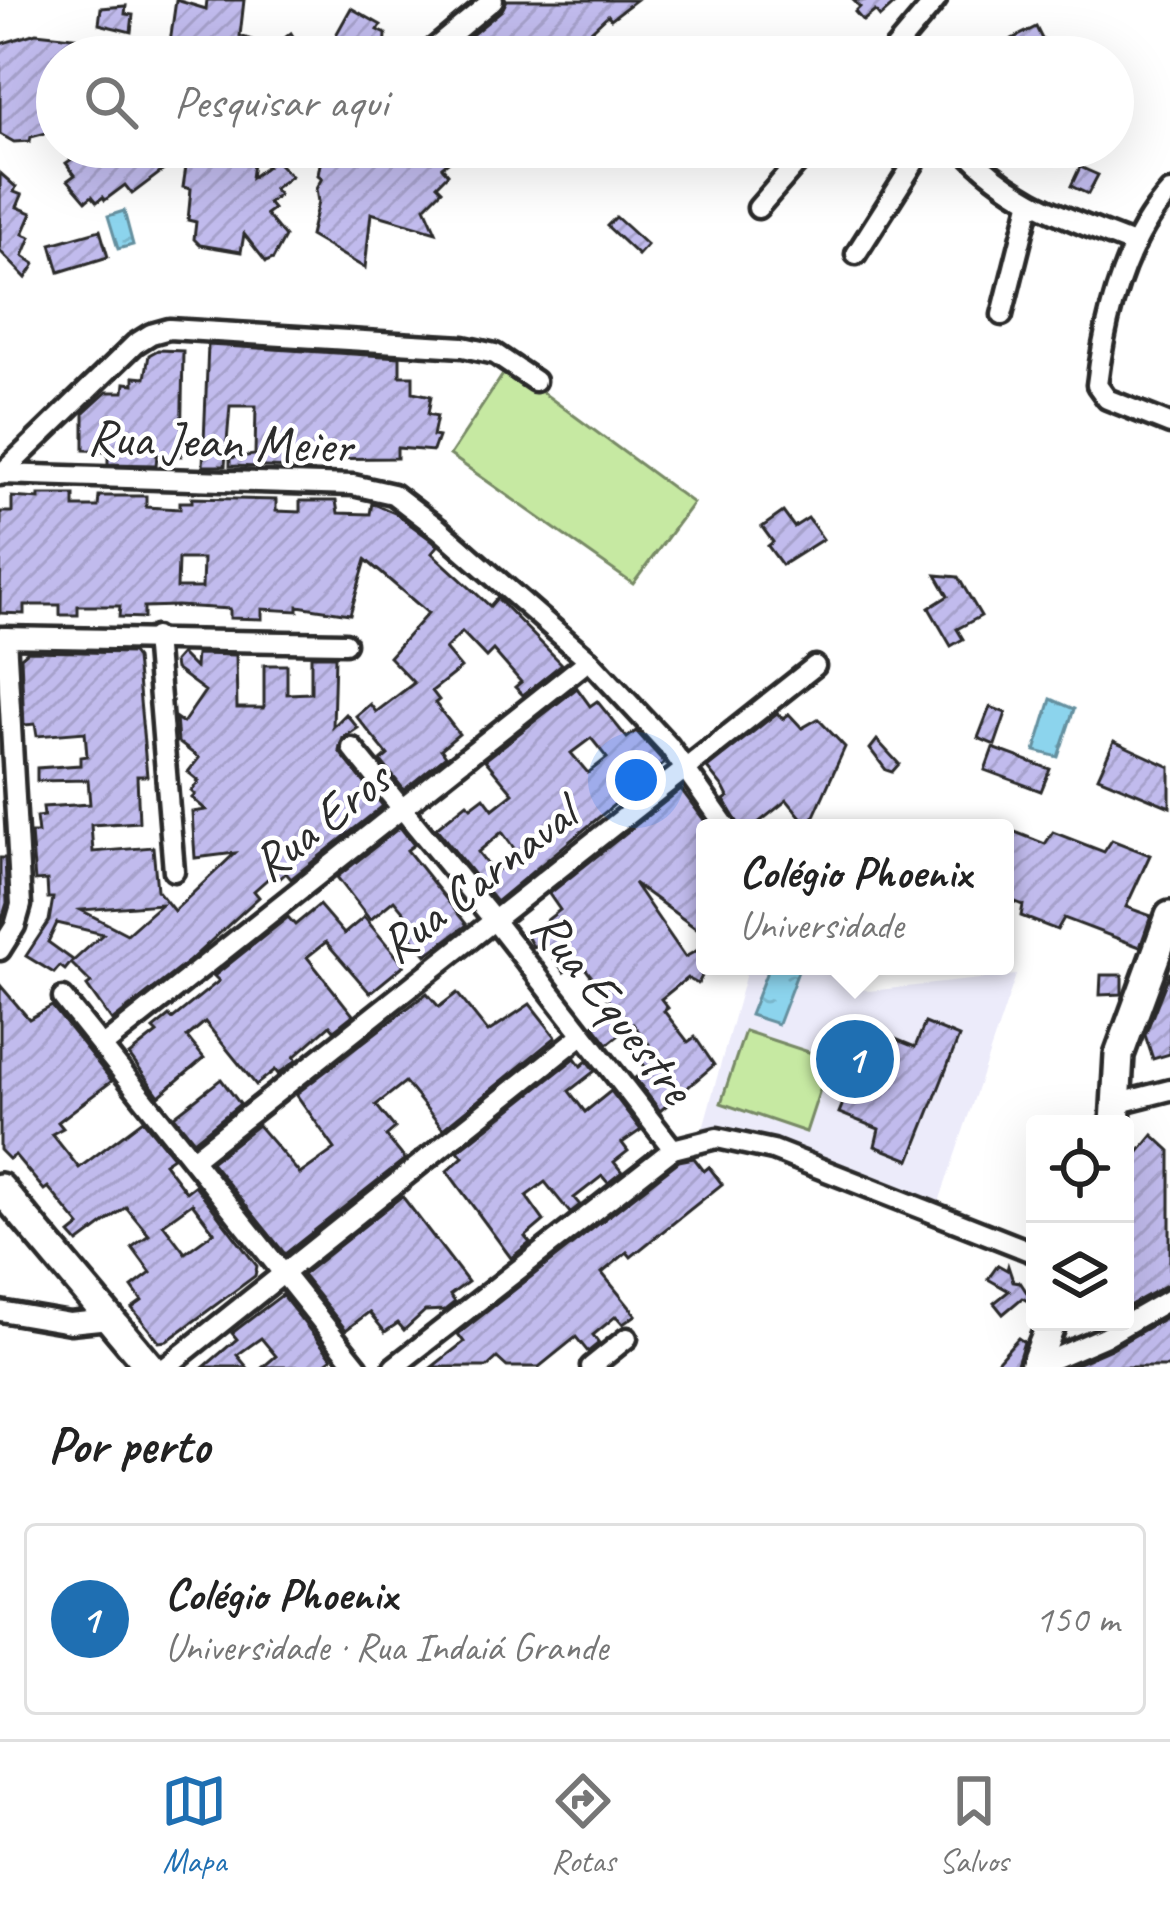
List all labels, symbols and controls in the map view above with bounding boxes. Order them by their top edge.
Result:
search box [36,36,1134,168]
icon: search [78,69,144,135]
text: Pesquisar aqui [174,74,388,131]
street label: Rua Jean Meier [86,404,357,478]
street label: Rua Eros [239,745,406,895]
your location [606,750,666,810]
street label: Rua Carnaval [366,778,596,977]
popup [696,819,1014,975]
text: Colégio Phoenix [739,844,971,901]
street label: Rua Equestre [518,897,711,1119]
text: Universidade [739,901,904,950]
pin: 1 [816,1014,894,1104]
map controls [1026,1115,1134,1331]
button: locate [1026,1115,1134,1223]
button: layers [1026,1223,1134,1331]
text: Por perto [48,1413,210,1477]
text: Colégio Phoenix [165,1566,396,1623]
text: 1 [81,1595,99,1644]
text: 150 m [1035,1595,1119,1644]
text: Universidade · Rua Indaiá Grande [165,1623,608,1672]
tab: Mapa [161,1768,227,1882]
tab: Rotas [550,1768,616,1882]
tab: Salvos [939,1768,1009,1882]

